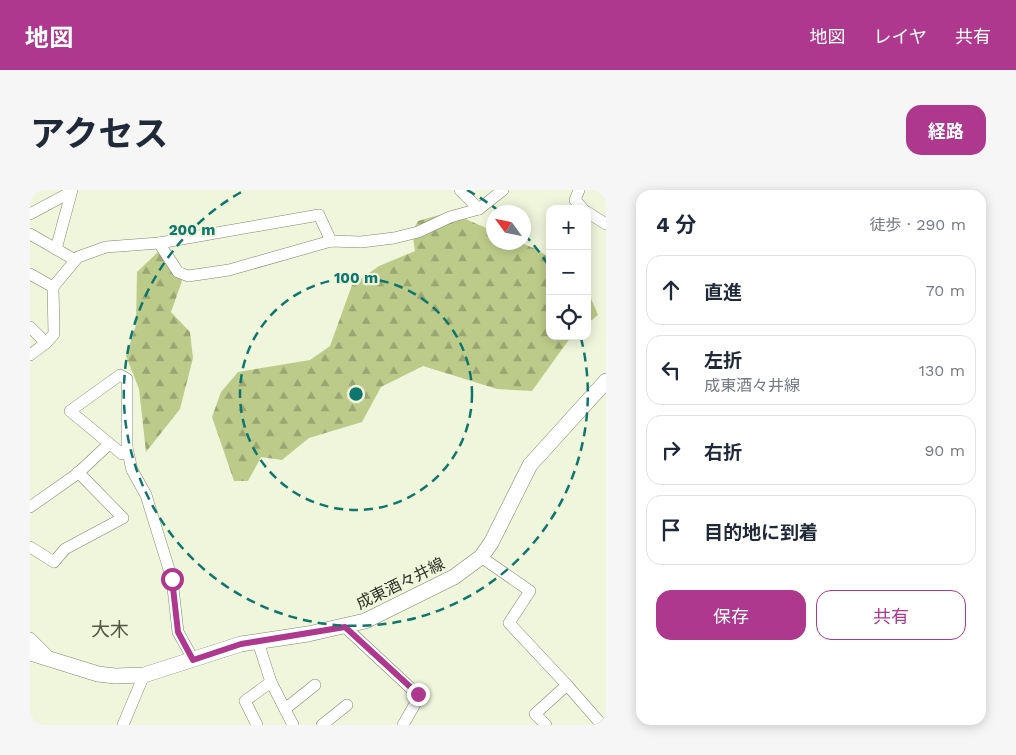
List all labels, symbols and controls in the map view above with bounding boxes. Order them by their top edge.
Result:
text: 地図 [25,24,73,52]
text: 地図 [810,26,846,47]
text: レイヤ [874,26,927,47]
text: 共有 [955,26,991,47]
button: 経路 [906,105,986,155]
text: アクセス [30,113,168,155]
north arrow [486,205,531,250]
map controls [546,205,591,340]
button: + [546,205,591,250]
text: 4 分 [656,212,697,237]
text: 徒歩 · 290 m [870,215,966,234]
text: 200 m [169,221,215,239]
button: − [546,250,591,295]
text: 100 m [334,269,378,287]
icon: ahead [657,276,685,304]
text: 直進 [704,281,742,304]
text: 70 m [926,281,965,300]
button: locate [546,295,591,340]
text: 左折 [704,349,742,372]
icon: left [657,356,685,384]
text: 130 m [919,361,965,380]
text: 成東酒々井線 [704,376,800,395]
centre of rings [347,385,365,403]
icon: right [657,436,685,464]
text: 右折 [704,441,742,464]
text: 90 m [924,441,965,460]
icon: arrive [657,516,685,544]
text: 目的地に到着 [704,521,818,544]
street label: 成東酒々井線 [353,554,448,613]
route start [161,568,184,591]
button: 保存 [656,590,806,640]
button: 共有 [816,590,966,640]
district label: 大木 [91,618,129,641]
route end [407,683,430,706]

